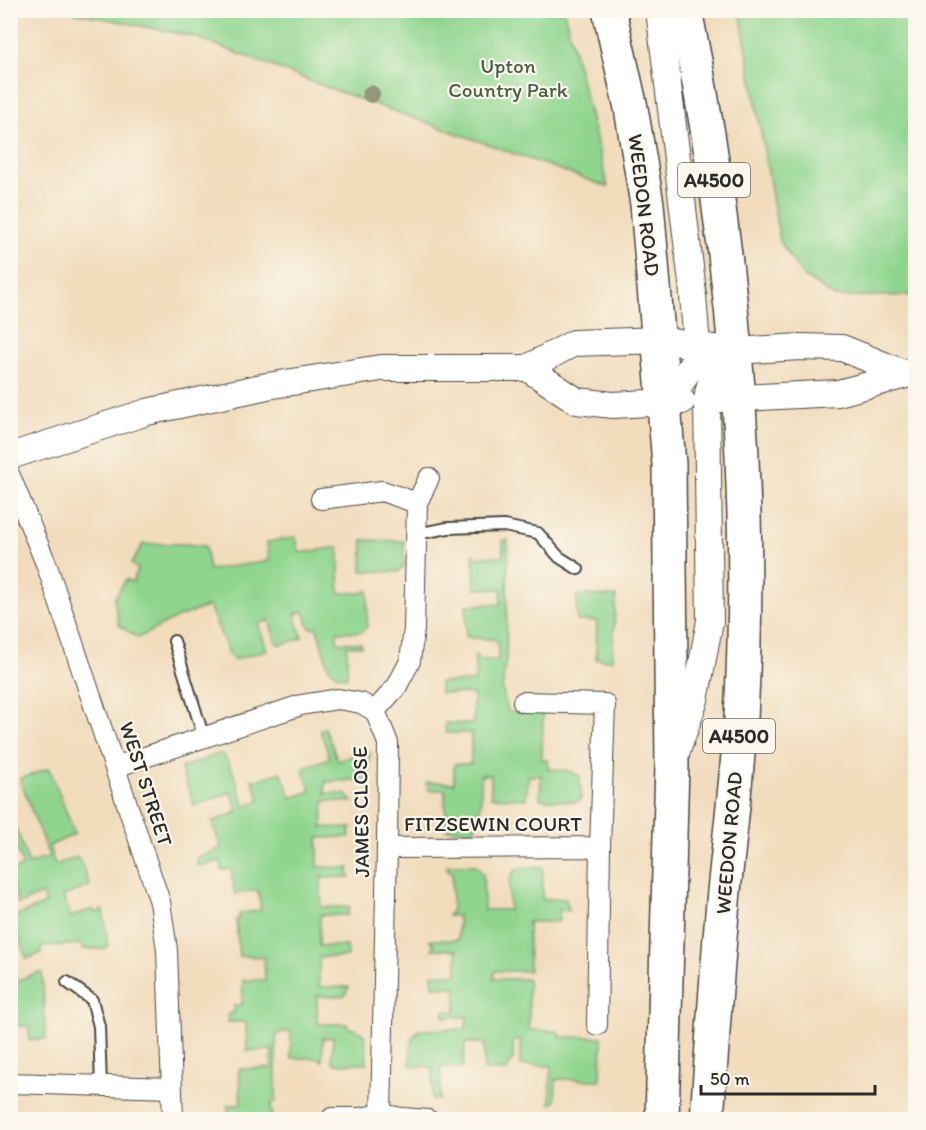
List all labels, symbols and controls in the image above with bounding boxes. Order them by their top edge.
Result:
park label: Upton Country Park [448,53,568,102]
street label: WEEDON ROAD [623,132,666,278]
road number: A4500 [678,163,750,197]
street label: WEST STREET [115,718,178,849]
road number: A4500 [703,719,775,753]
street label: JAMES CLOSE [347,746,374,878]
street label: WEEDON ROAD [710,770,747,915]
street label: FITZSEWIN COURT [404,811,582,836]
scale bar [701,1058,875,1096]
text: 50 m [710,1068,750,1090]

